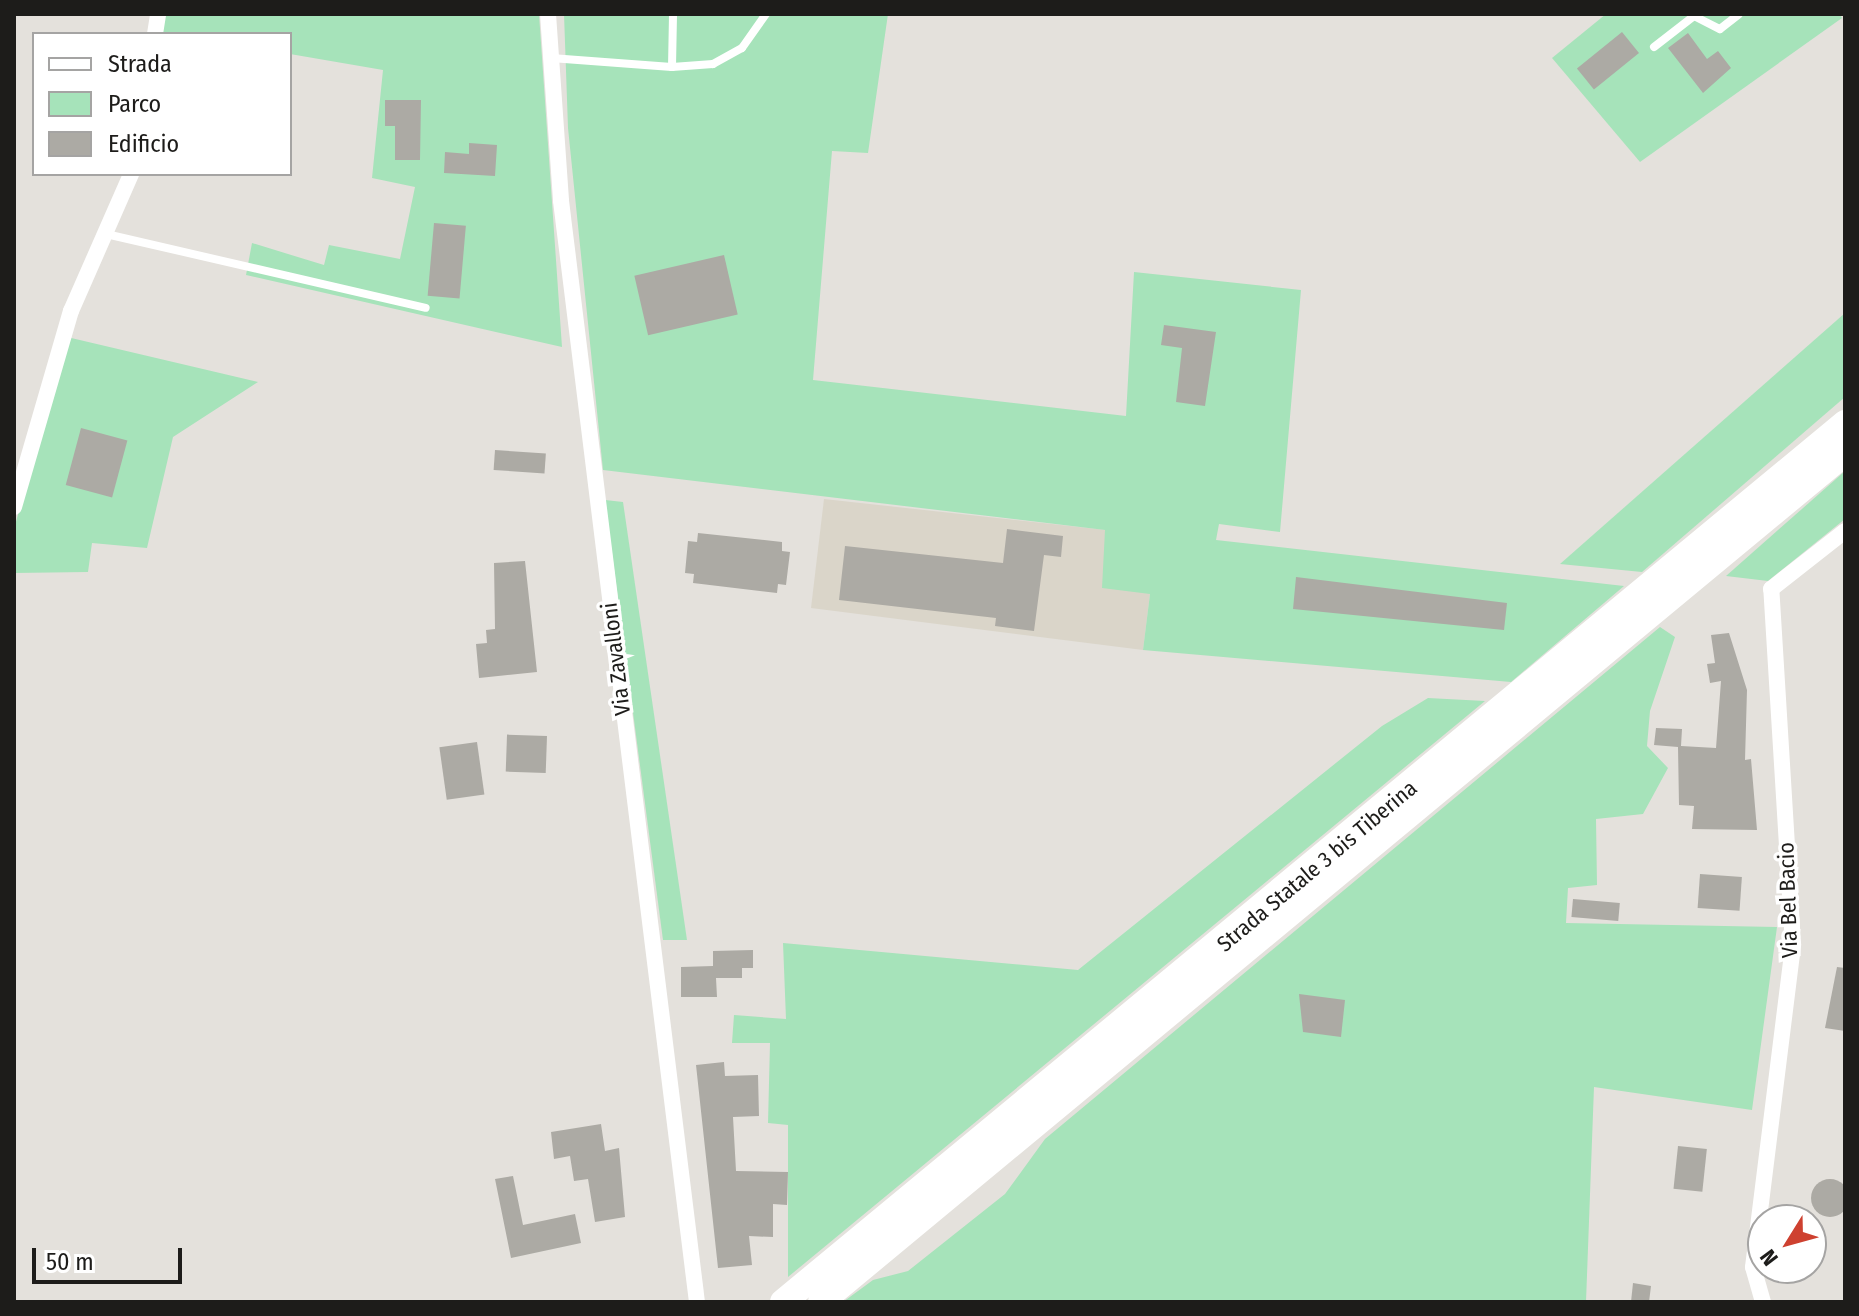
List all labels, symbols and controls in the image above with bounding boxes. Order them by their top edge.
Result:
legend [32,32,292,176]
text: Strada [108,50,172,78]
text: Parco [108,90,161,118]
text: Edificio [108,130,179,158]
street label: Via Zavalloni [596,601,636,717]
street label: Strada Statale 3 bis Tiberina [1212,775,1422,957]
street label: Via Bel Bacio [1773,842,1803,958]
north arrow [1747,1204,1827,1284]
scale bar [36,1232,186,1282]
text: N [1754,1244,1784,1271]
text: 50 m [46,1248,94,1276]

